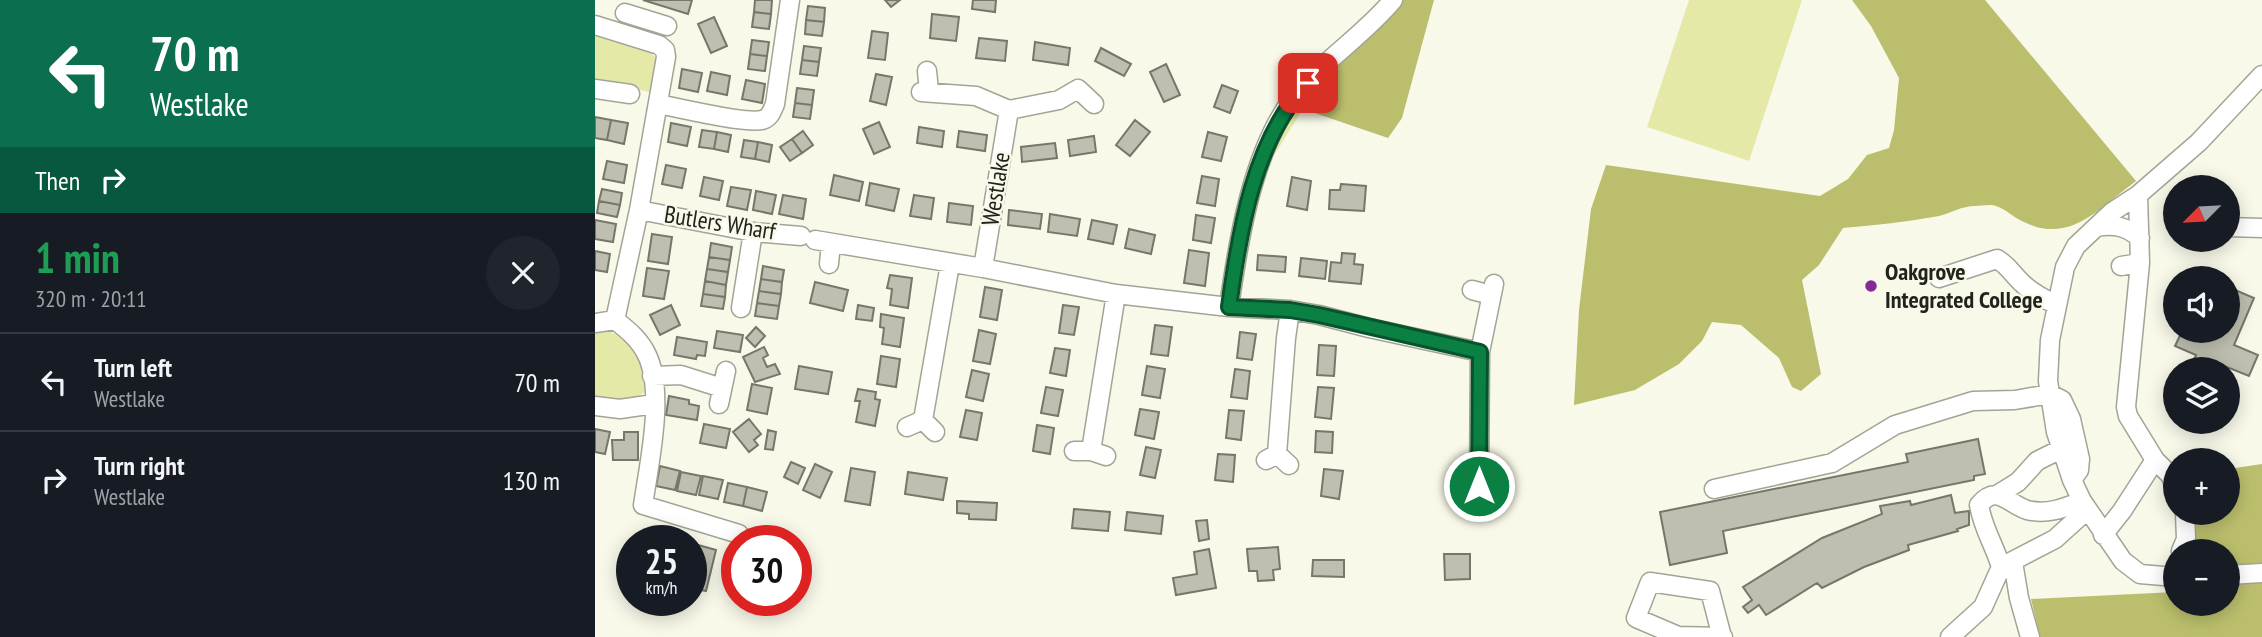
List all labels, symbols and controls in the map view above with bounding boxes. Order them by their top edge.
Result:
text: 70 m [150,21,239,85]
icon: left [35,28,126,119]
pin [1278,53,1338,113]
icon: arrive [1289,64,1327,102]
text: Westlake [150,83,249,125]
street label: Westlake [974,150,1017,228]
icon: right [94,161,132,199]
text: Then [35,164,80,197]
north arrow [2163,175,2240,252]
map controls [2163,175,2240,616]
street label: Butlers Wharf [662,198,779,247]
text: 1 min [35,230,120,285]
button: close [486,236,560,310]
place label: Oakgrove Integrated College [1885,256,2043,315]
button: sound [2163,266,2240,343]
marker: Oakgrove Integrated College [1863,278,1879,294]
text: 320 m · 20:11 [35,284,147,313]
text: Turn left [94,351,172,384]
button: layers [2163,357,2240,434]
icon: left [35,363,73,401]
text: 70 m [514,366,560,399]
text: Westlake [94,384,165,413]
button: + [2163,448,2240,525]
text: Turn right [94,449,185,482]
position arrow [1442,449,1516,523]
icon: right [35,461,73,499]
text: 130 m [502,464,560,497]
text: Westlake [94,482,165,511]
speed limit sign: 30 [721,525,812,616]
text: 25 [645,538,678,584]
button: − [2163,539,2240,616]
text: km/h [646,576,677,599]

